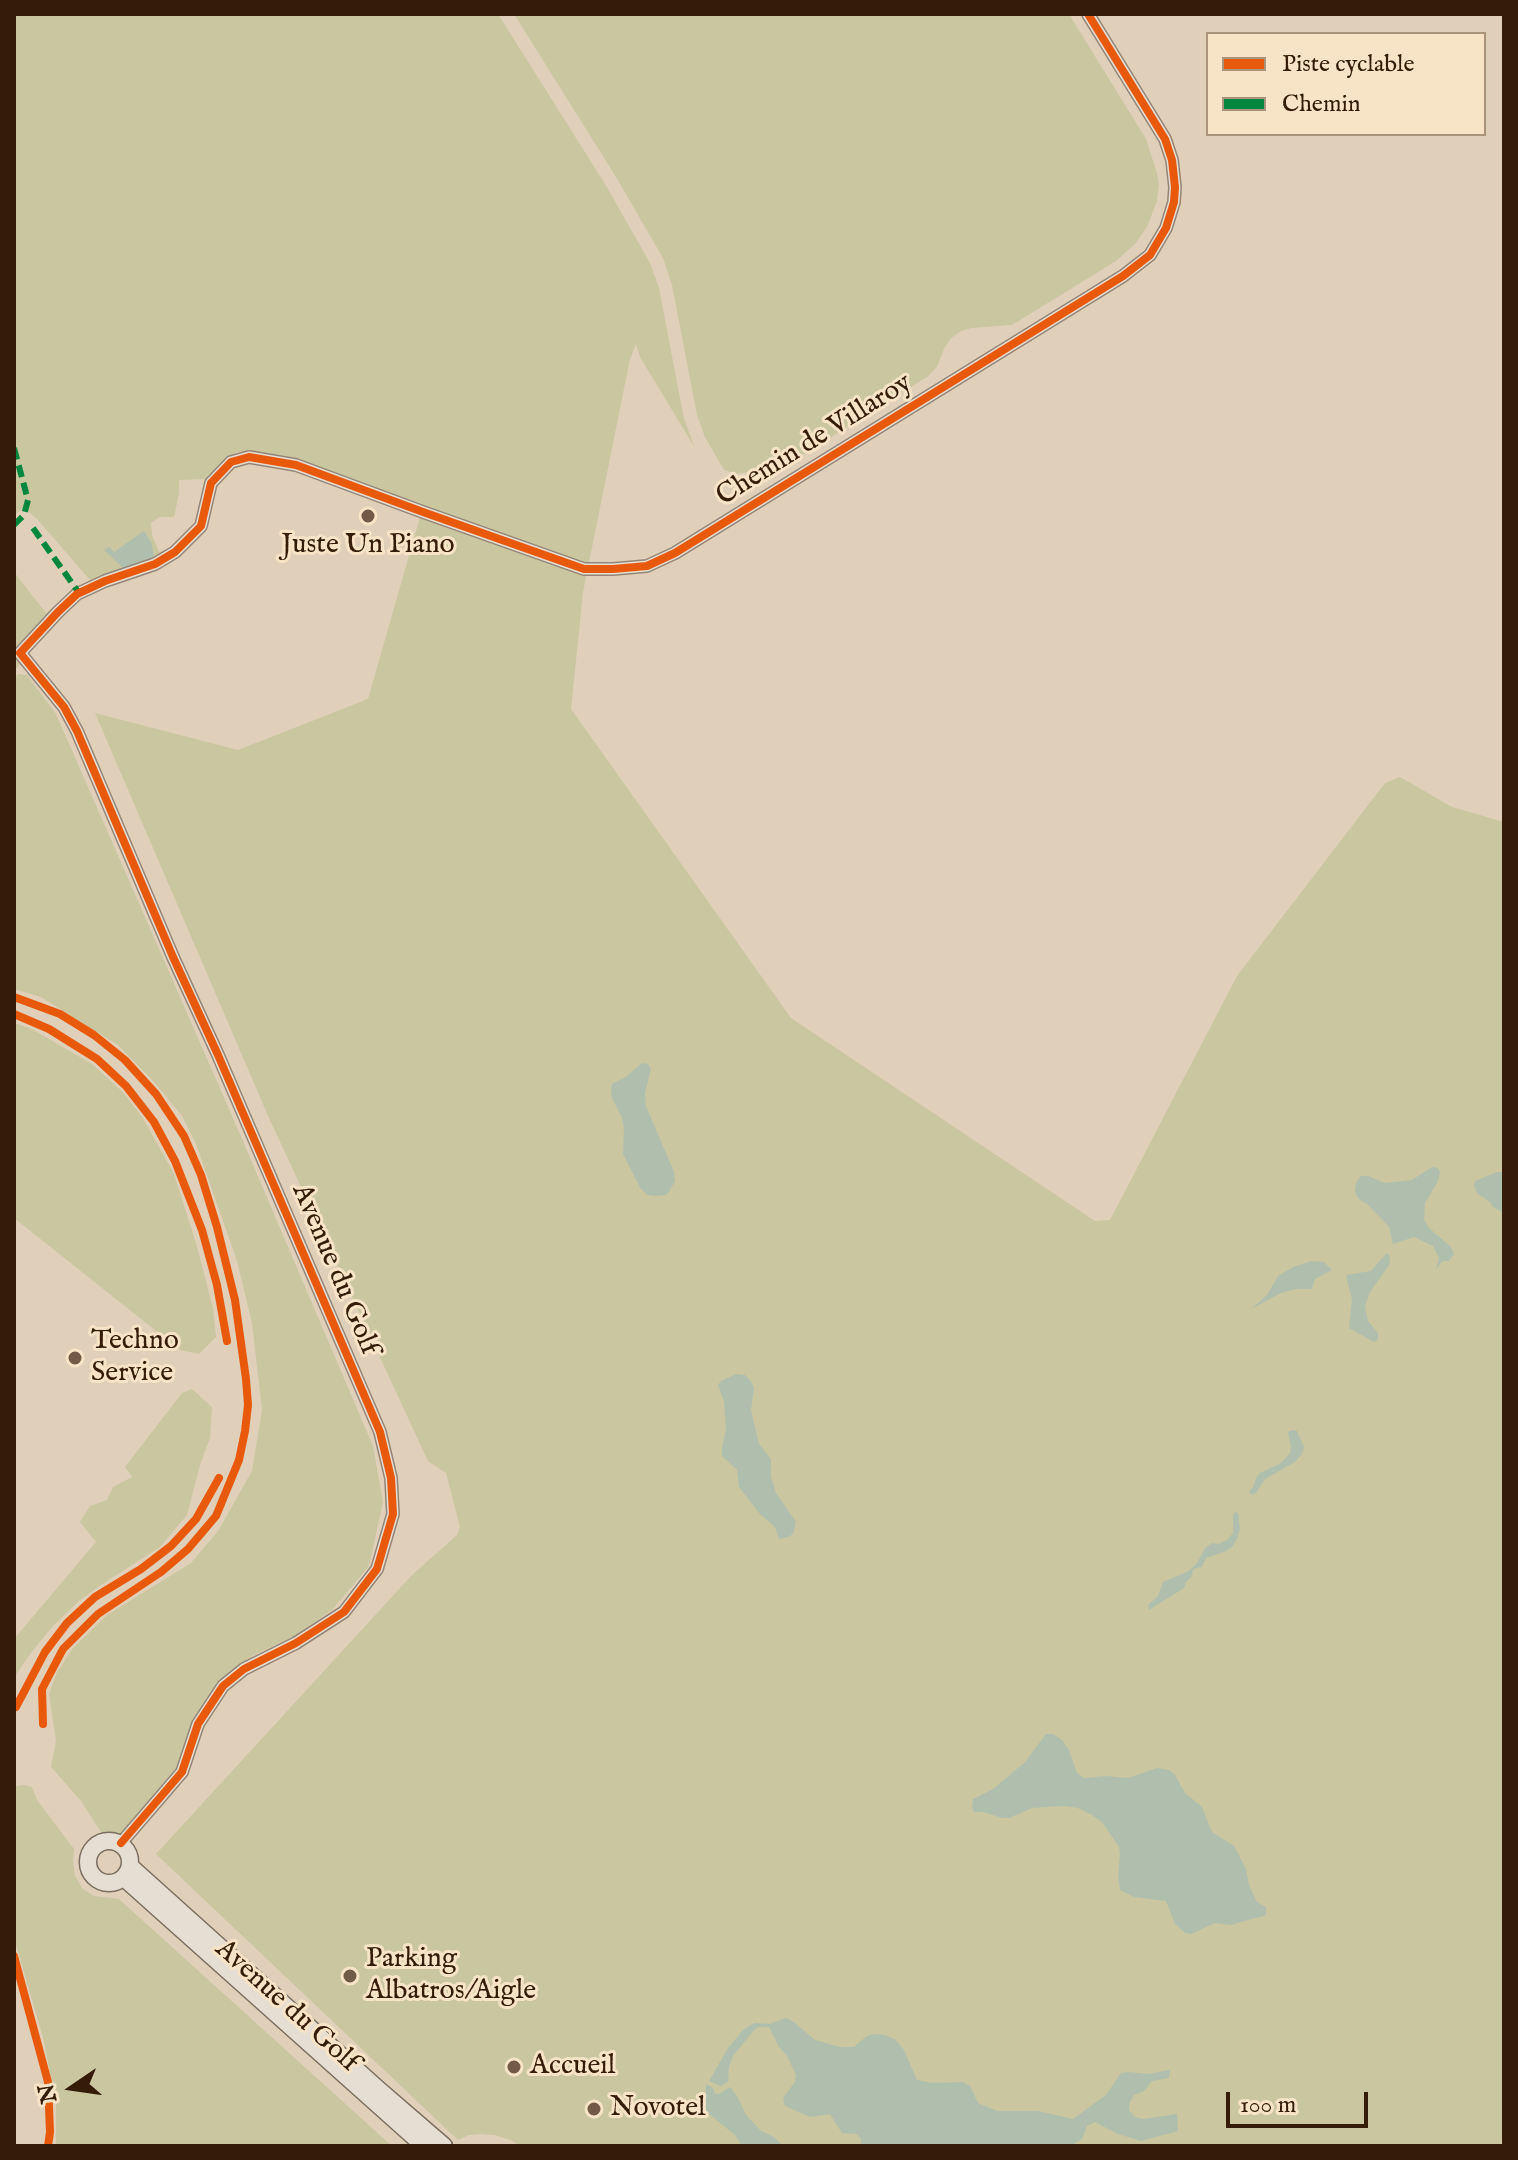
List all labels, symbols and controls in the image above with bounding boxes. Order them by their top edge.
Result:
legend [1206,32,1486,136]
text: Piste cyclable [1282,49,1414,80]
text: Chemin [1282,89,1361,120]
street label: Chemin de Villaroy [711,367,919,515]
marker: Juste Un Piano [359,507,377,525]
place label: Juste Un Piano [281,529,455,563]
street label: Avenue du Golf [283,1180,385,1360]
place label: Techno Service [91,1325,179,1391]
marker: Techno Service [66,1349,84,1367]
street label: Avenue du Golf [207,1934,365,2080]
place label: Parking Albatros/Aigle [366,1943,536,2009]
marker: Parking Albatros/Aigle [341,1967,359,1985]
north arrow [32,2048,112,2128]
place label: Accueil [530,2050,615,2084]
marker: Accueil [505,2058,523,2076]
scale bar [1230,2076,1372,2126]
text: N [33,2081,64,2106]
text: 100 m [1240,2090,1296,2121]
place label: Novotel [610,2092,706,2126]
marker: Novotel [585,2100,603,2118]

